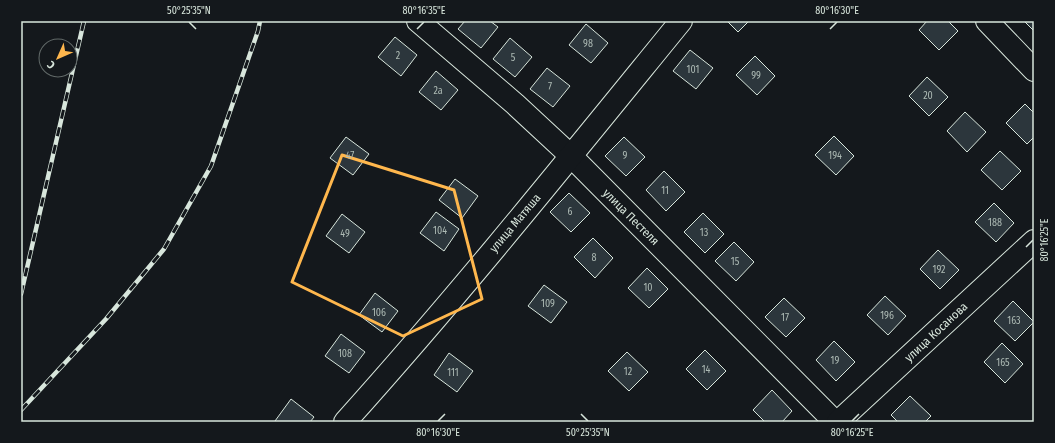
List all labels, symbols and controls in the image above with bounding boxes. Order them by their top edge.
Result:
text: 50°25'35"N [167,5,211,17]
text: 80°16'35"E [403,5,446,17]
text: 80°16'30"E [815,5,859,17]
north arrow [38,38,78,78]
house number: 98 [583,38,593,50]
house number: 2 [396,50,401,62]
house number: 5 [511,52,516,64]
text: С [44,58,58,71]
house number: 101 [687,64,699,76]
house number: 99 [751,70,761,82]
house number: 7 [548,81,552,93]
house number: 2а [433,85,443,97]
house number: 20 [923,90,933,102]
house number: 47 [346,150,354,162]
house number: 9 [623,150,628,162]
house number: 194 [828,150,842,162]
house number: 11 [661,185,669,197]
street label: улица Пестеля [600,186,662,248]
street label: улица Матяша [486,191,544,255]
house number: 6 [568,206,573,218]
house number: 188 [988,217,1002,229]
text: 80°16'25"E [1039,218,1051,261]
house number: 104 [433,225,447,237]
house number: 13 [700,227,709,239]
house number: 49 [340,228,350,240]
house number: 8 [592,252,597,264]
house number: 15 [731,256,740,268]
house number: 192 [933,264,946,276]
house number: 10 [643,282,653,294]
house number: 109 [541,298,555,310]
street label: улица Косанова [902,299,970,365]
house number: 106 [372,307,386,319]
house number: 196 [880,310,894,322]
house number: 17 [781,312,789,324]
house number: 163 [1007,315,1021,327]
house number: 108 [338,348,352,360]
house number: 19 [831,355,840,367]
house number: 165 [996,357,1010,369]
house number: 14 [702,364,711,376]
house number: 12 [624,366,633,378]
house number: 111 [447,367,459,379]
text: 80°16'30"E [416,427,460,439]
text: 50°25'35"N [566,427,610,439]
text: 80°16'25"E [831,427,874,439]

